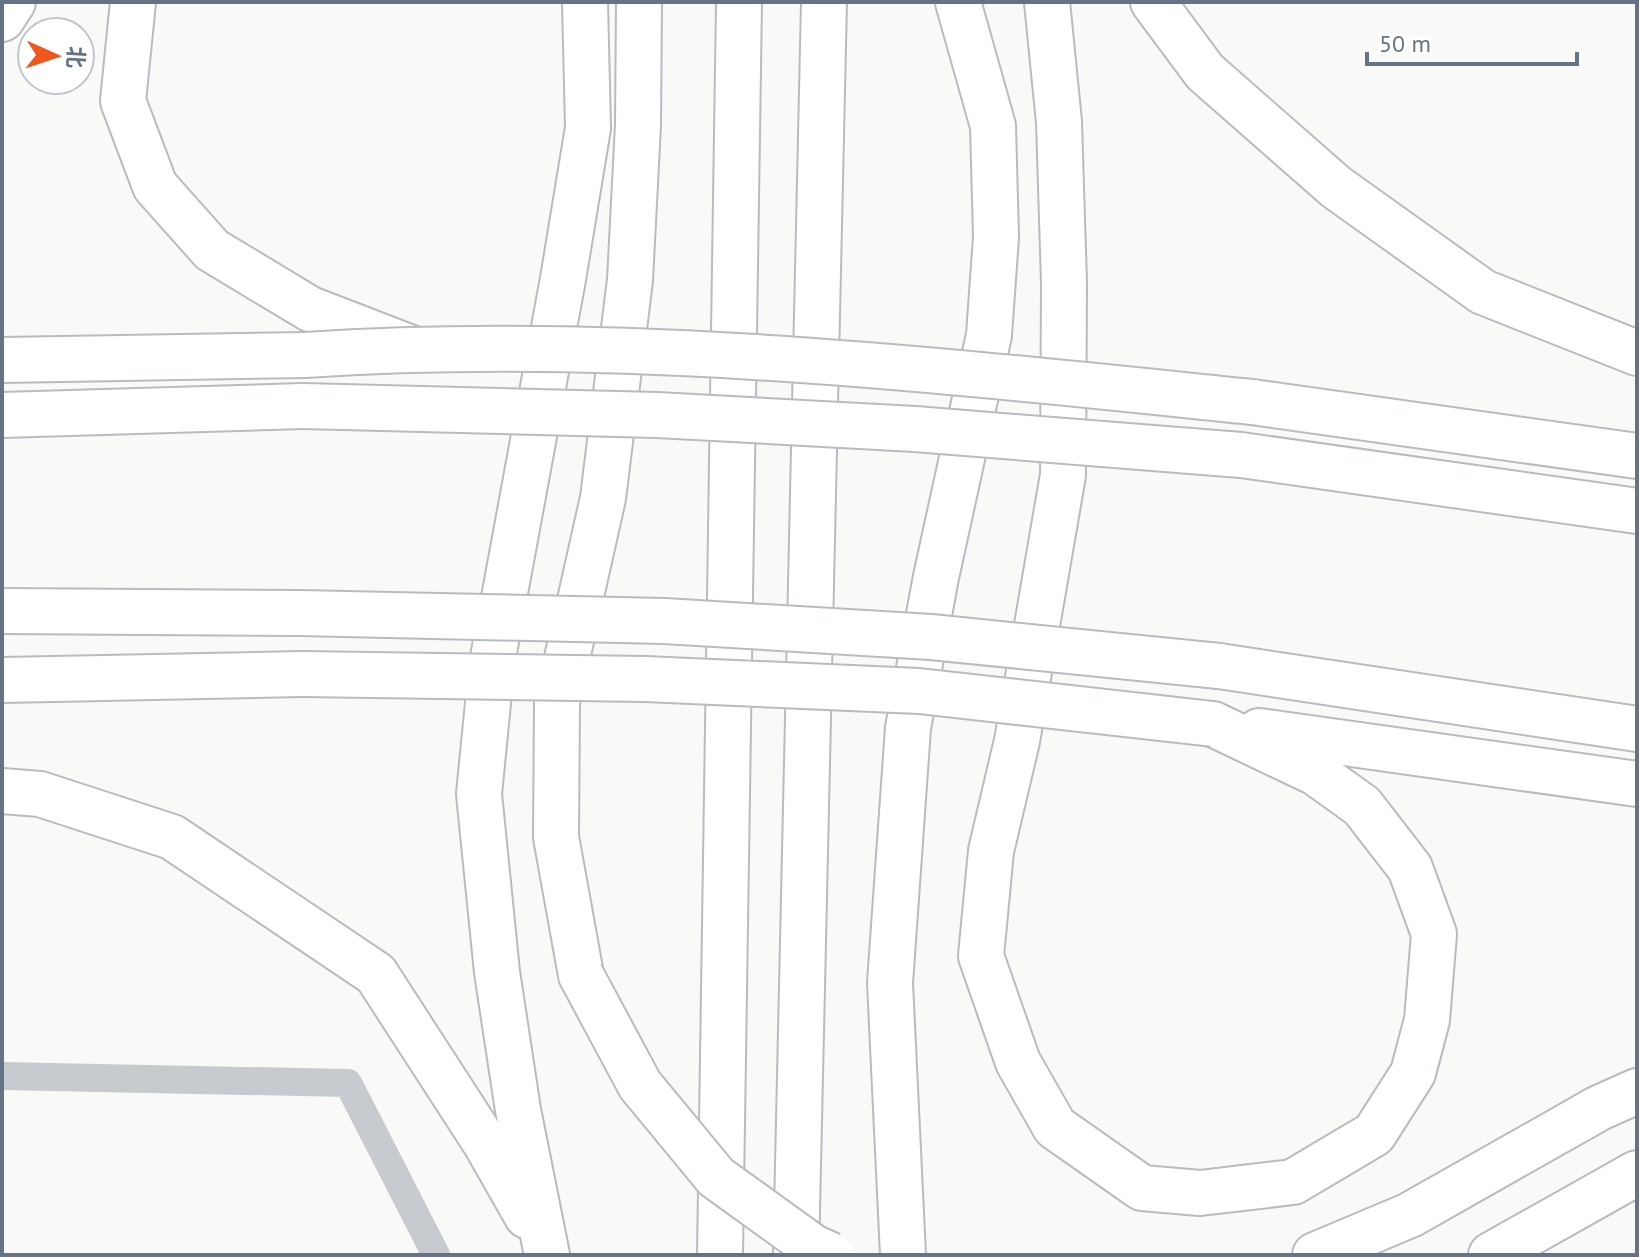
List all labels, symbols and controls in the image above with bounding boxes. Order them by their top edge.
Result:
north arrow [16,16,96,96]
scale bar [1367,16,1577,66]
text: 50 m [1379,28,1431,59]
text: 北 [61,45,91,69]

